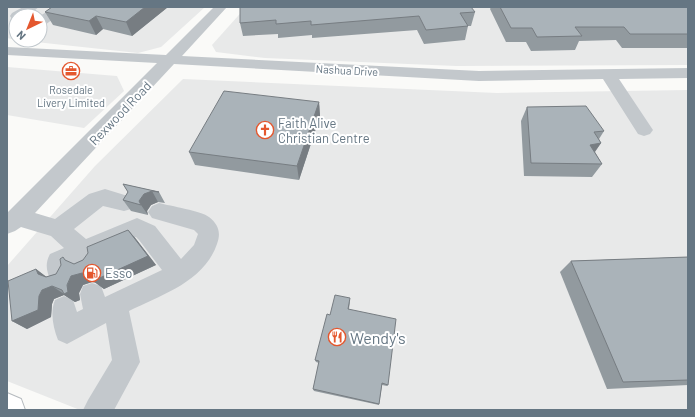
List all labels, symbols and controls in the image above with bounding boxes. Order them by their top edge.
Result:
north arrow [8,8,48,48]
text: N [14,28,28,43]
office icon: Rosedale Livery Limited [61,61,81,81]
street label: Nashua Drive [315,62,379,78]
street label: Rexwood Road [86,78,154,148]
place label: Rosedale Livery Limited [37,83,105,109]
place label: Faith Alive Christian Centre [278,115,370,146]
church icon: Faith Alive Christian Centre [255,120,275,140]
fuel station icon: Esso [82,263,102,283]
place label: Esso [105,265,132,281]
restaurant icon: Wendy's [327,327,347,347]
place label: Wendy's [350,328,406,347]

